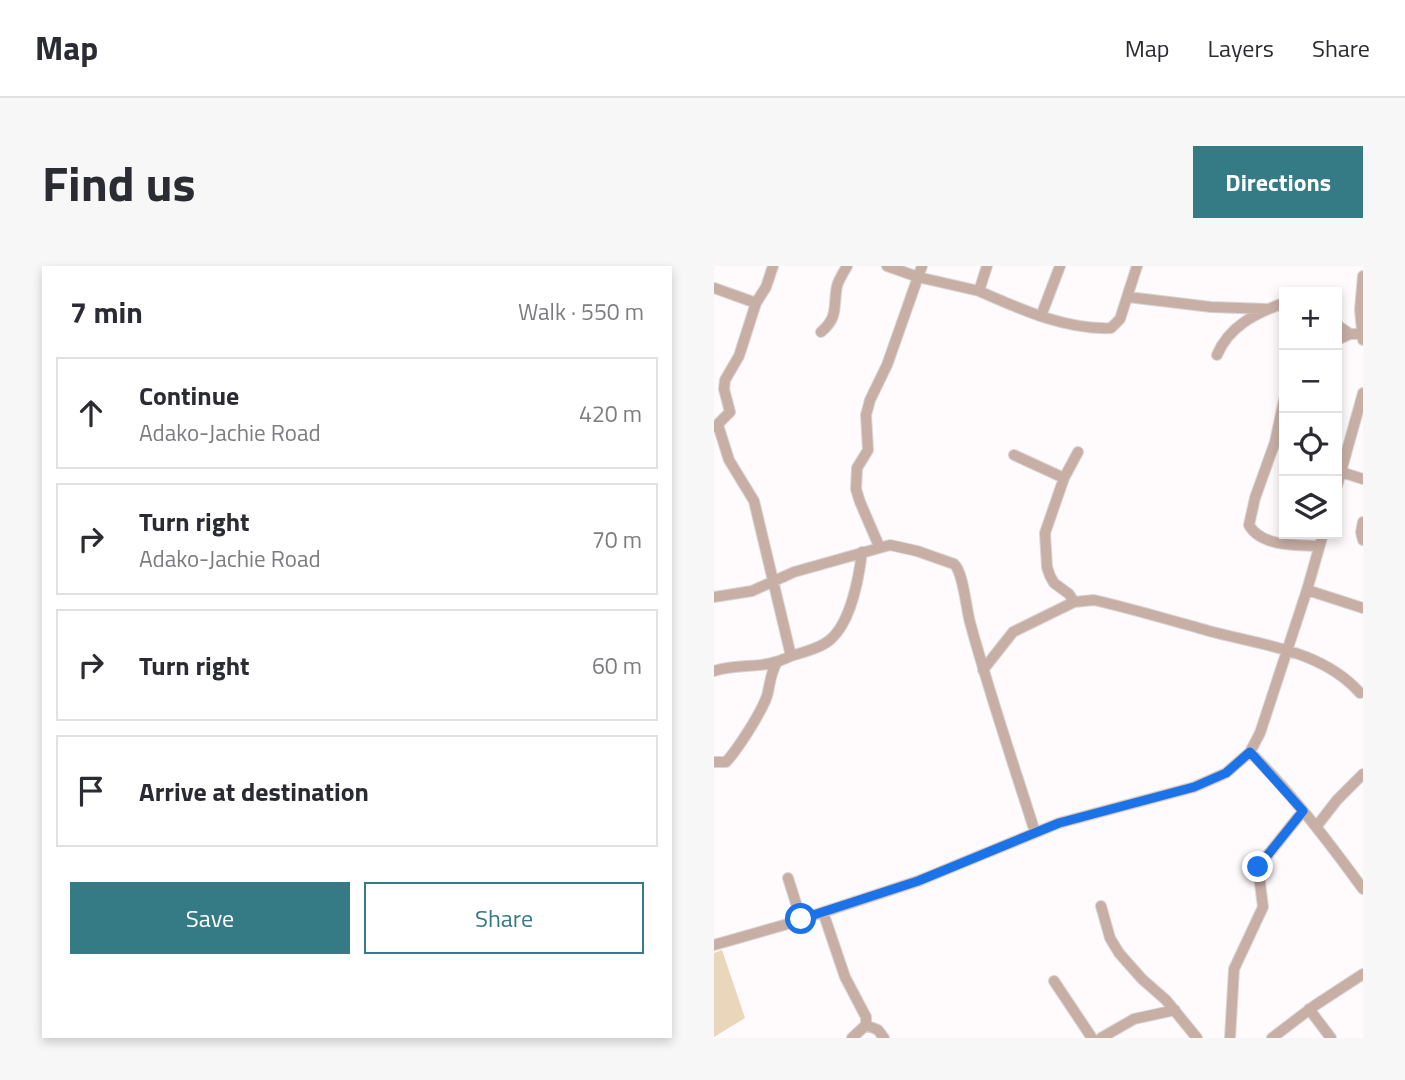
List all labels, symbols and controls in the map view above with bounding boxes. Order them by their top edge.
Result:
text: Map [35,23,98,73]
text: Map [1125,30,1170,66]
text: Layers [1208,30,1274,66]
text: Share [1312,30,1370,66]
text: Find us [42,145,196,220]
button: Directions [1193,146,1363,218]
map controls [1279,287,1342,539]
button: + [1279,287,1342,350]
text: 7 min [70,289,143,335]
text: Walk · 550 m [518,294,644,329]
button: − [1279,350,1342,413]
text: Continue [139,376,239,415]
icon: ahead [72,394,110,432]
text: 420 m [579,396,642,431]
button: locate [1279,413,1342,476]
text: Adako-Jachie Road [139,415,321,450]
button: layers [1279,476,1342,539]
text: Turn right [139,502,250,541]
icon: right [72,520,110,558]
text: 70 m [592,522,642,557]
text: Adako-Jachie Road [139,541,321,576]
icon: right [72,646,110,684]
text: Turn right [139,646,250,685]
text: 60 m [592,648,642,683]
icon: arrive [72,772,110,810]
text: Arrive at destination [139,772,369,811]
route end [1242,851,1273,882]
button: Save [70,882,350,954]
button: Share [364,882,644,954]
route start [785,903,816,934]

